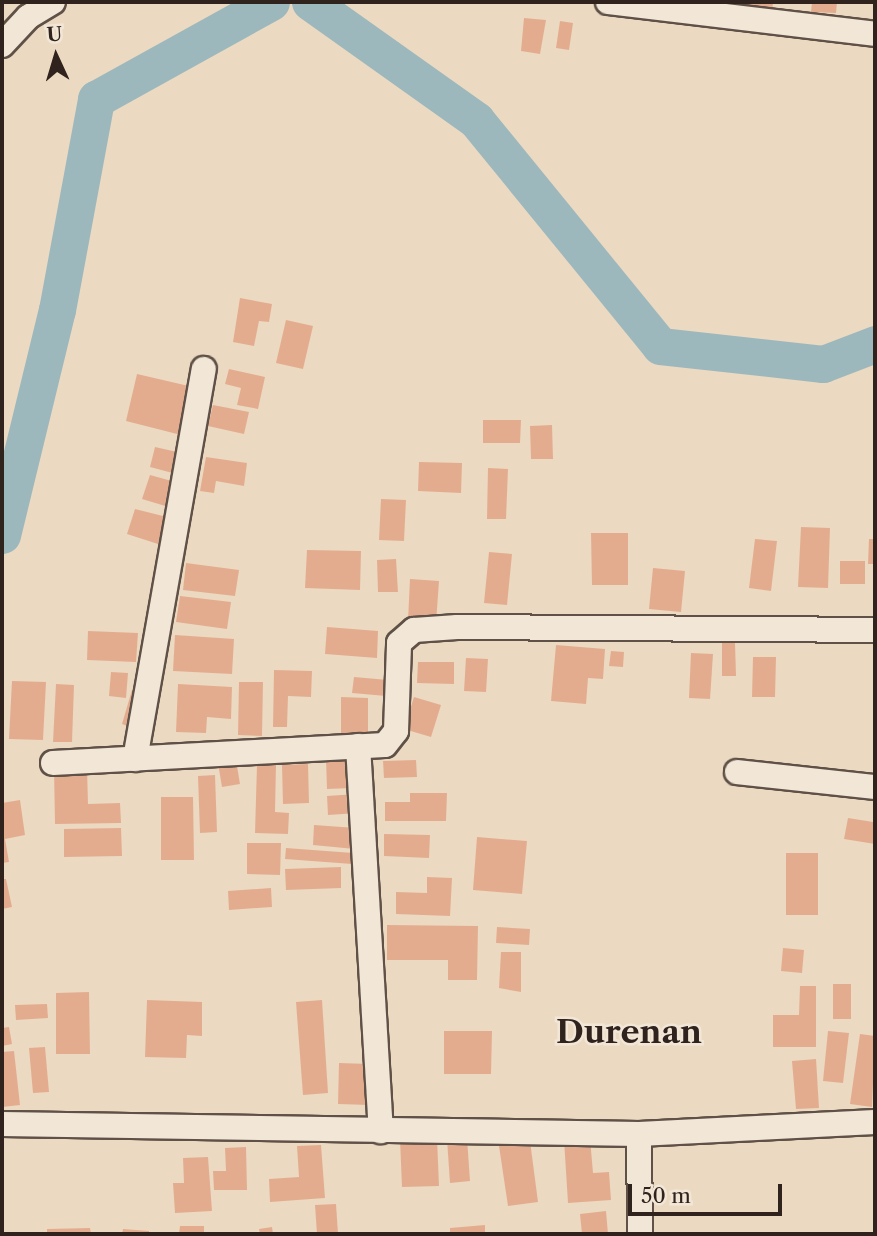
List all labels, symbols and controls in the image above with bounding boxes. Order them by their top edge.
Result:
north arrow [21,21,91,91]
text: U [46,23,63,47]
district label: Durenan [556,1013,702,1051]
scale bar [632,1170,786,1214]
text: 50 m [641,1183,691,1208]

